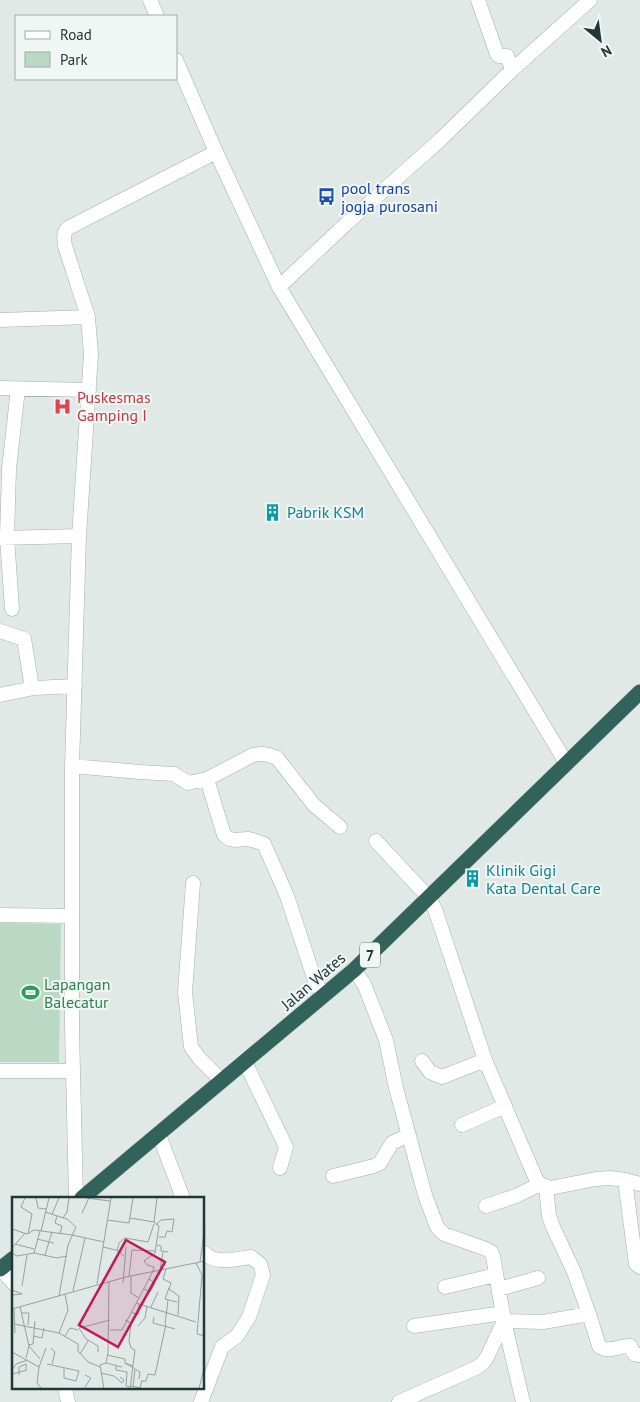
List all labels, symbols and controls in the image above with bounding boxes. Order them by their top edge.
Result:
legend [15,15,178,80]
north arrow [575,15,625,65]
text: Road [60,25,92,44]
text: N [598,41,615,61]
text: Park [60,50,88,69]
place label: pool trans jogja purosani [341,178,438,216]
bus stop icon: pool trans jogja purosani [317,187,337,207]
place label: Puskesmas Gamping I [77,387,151,425]
hospital icon: Puskesmas Gamping I [53,396,73,416]
building icon: Pabrik KSM [263,502,283,522]
place label: Pabrik KSM [287,502,364,522]
place label: Klinik Gigi Kata Dental Care [486,860,601,898]
building icon: Klinik Gigi Kata Dental Care [462,869,482,889]
road number: 7 [360,942,380,968]
street label: Jalan Wates [276,948,349,1015]
place label: Lapangan Balecatur [44,974,111,1012]
sports icon: Lapangan Balecatur [20,983,40,1003]
inset map [12,1197,205,1390]

